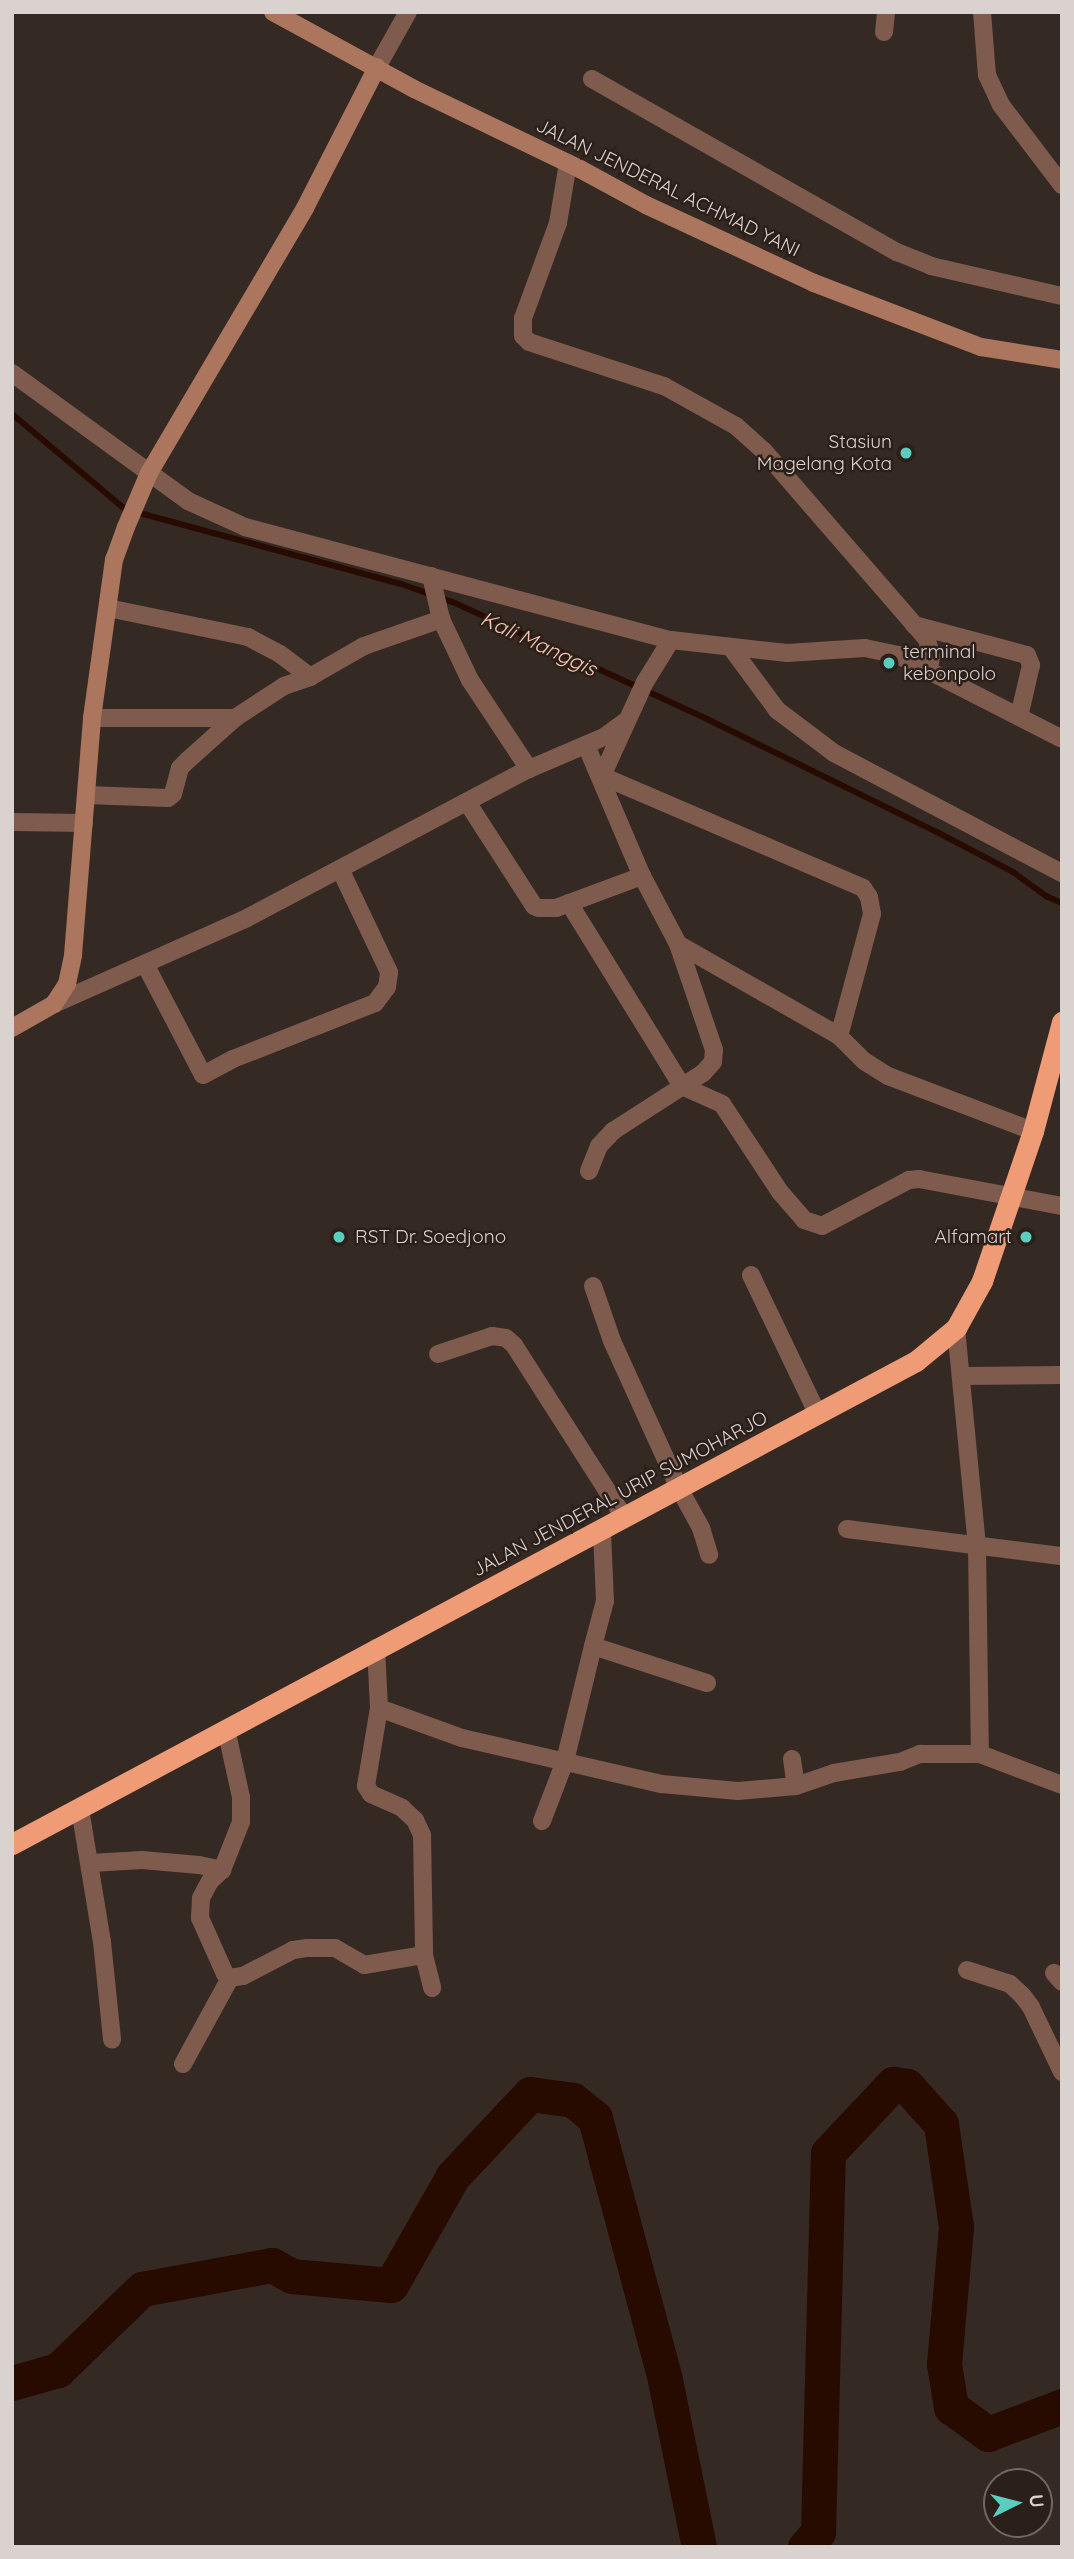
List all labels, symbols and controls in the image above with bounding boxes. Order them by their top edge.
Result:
street label: JALAN JENDERAL ACHMAD YANI [533,114,803,262]
place label: Stasiun Magelang Kota [757,431,892,475]
marker: Stasiun Magelang Kota [898,445,914,461]
water label: Kali Manggis [477,605,601,681]
place label: terminal kebonpolo [903,641,996,685]
marker: terminal kebonpolo [881,655,897,671]
place label: RST Dr. Soedjono [355,1226,506,1248]
place label: Alfamart [934,1226,1012,1248]
marker: RST Dr. Soedjono [329,1227,349,1247]
marker: Alfamart [1018,1229,1034,1245]
street label: JALAN JENDERAL URIP SUMOHARJO [469,1406,771,1582]
north arrow [983,2468,1053,2538]
text: U [1024,2493,1050,2509]

